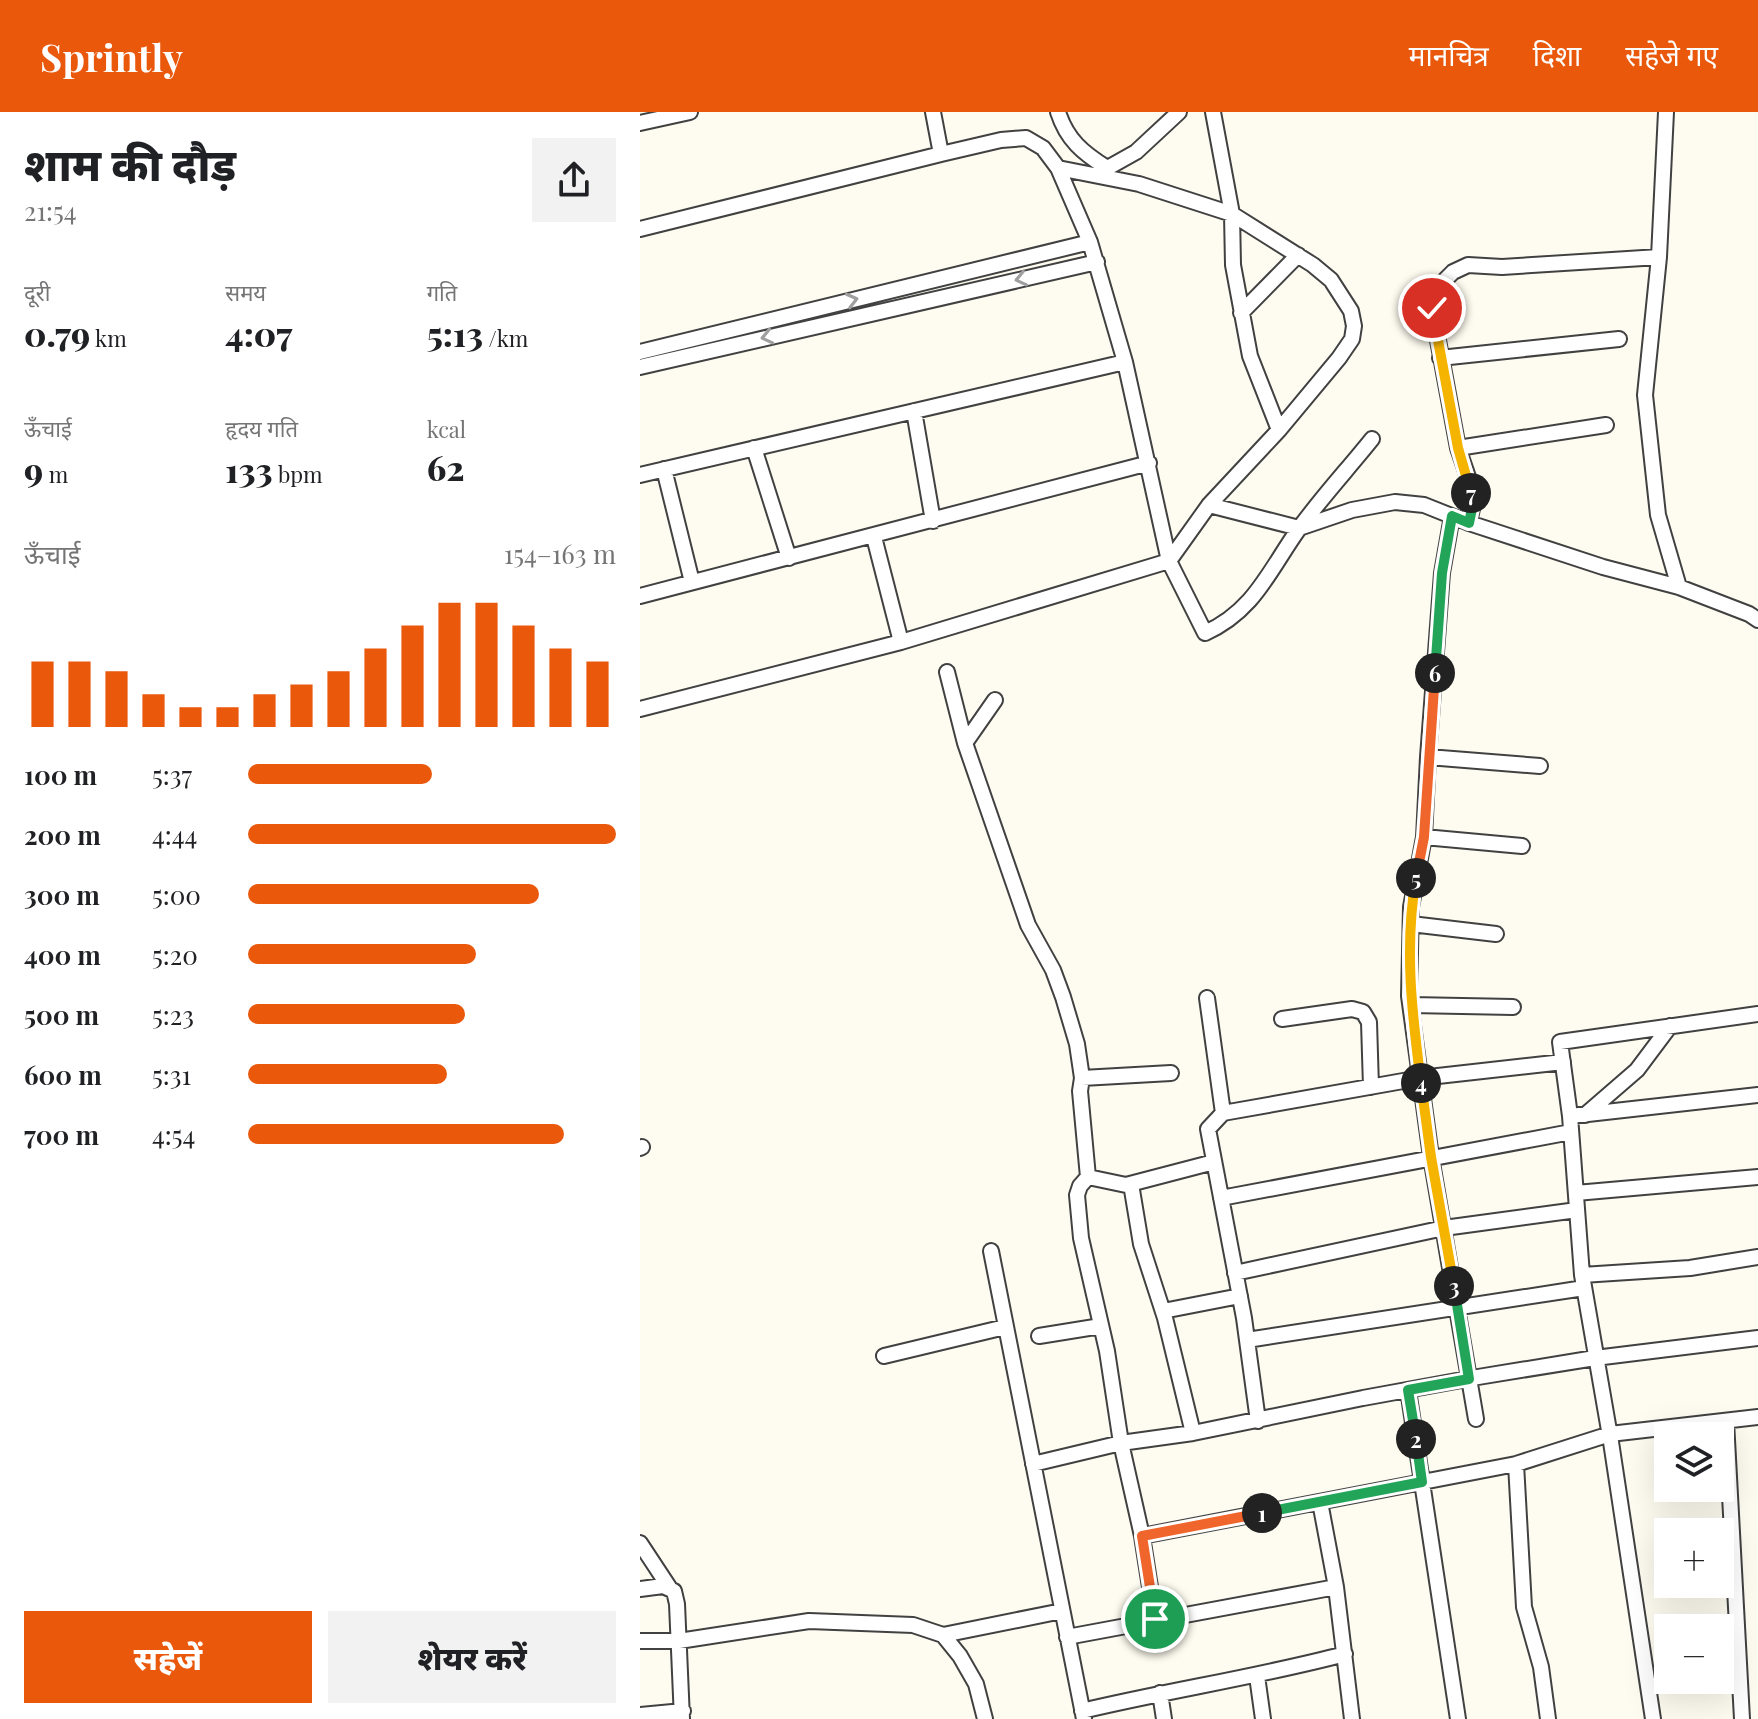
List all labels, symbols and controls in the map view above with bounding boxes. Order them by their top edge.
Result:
text: Sprintly [40,31,183,82]
text: मानचित्र [1409,36,1489,73]
text: दिशा [1533,36,1581,73]
text: सहेजे गए [1625,36,1718,73]
text: शाम की दौड़ [24,133,236,192]
button: share [532,138,616,222]
text: 21:54 [24,193,77,228]
one-way arrow [1015,270,1028,287]
pin [1398,274,1466,342]
text: दूरी [24,277,50,307]
text: समय [225,277,266,307]
text: गति [427,277,457,307]
icon: check [1410,286,1454,330]
one-way arrow [844,292,858,309]
text: 0.79 [24,310,90,356]
text: 4:07 [225,310,292,356]
text: 5:13 [427,310,483,356]
text: km [90,323,127,353]
text: /km [483,323,528,353]
one-way arrow [761,328,775,345]
text: ऊँचाई [24,413,72,443]
text: हृदय गति [225,413,298,443]
text: kcal [427,414,466,444]
text: 62 [427,444,465,490]
text: 9 [24,446,43,492]
text: 133 [225,446,272,492]
text: m [43,459,68,489]
text: bpm [272,459,323,489]
pin: 7 [1451,473,1491,513]
text: 7 [1466,478,1476,508]
text: ऊँचाई [24,536,80,571]
text: 154–163 m [504,536,616,571]
pin: 6 [1415,653,1455,693]
text: 6 [1429,658,1441,688]
text: 100 m [24,757,97,792]
text: 5:37 [152,757,192,792]
text: 200 m [24,817,101,852]
text: 4:44 [152,817,197,852]
pin: 5 [1396,858,1436,898]
text: 5 [1411,863,1421,893]
text: 300 m [24,877,100,912]
text: 5:00 [152,877,201,912]
text: 400 m [24,937,101,972]
text: 5:20 [152,937,198,972]
text: 500 m [24,997,99,1032]
text: 5:23 [152,997,194,1032]
text: 600 m [24,1057,102,1092]
text: 5:31 [152,1057,191,1092]
pin: 4 [1401,1063,1441,1103]
text: 4 [1415,1068,1427,1098]
text: 700 m [24,1117,99,1152]
text: 4:54 [152,1117,195,1152]
pin: 3 [1434,1266,1474,1306]
text: 3 [1449,1271,1459,1301]
pin: 2 [1396,1419,1436,1459]
map controls [1654,1422,1734,1694]
button: layers [1654,1422,1734,1502]
text: 2 [1410,1424,1422,1454]
pin: 1 [1242,1493,1282,1533]
text: 1 [1258,1498,1266,1528]
button: + [1654,1518,1734,1598]
pin [1121,1585,1189,1653]
icon: arrive [1133,1597,1177,1641]
button: सहेजें [24,1611,312,1703]
button: शेयर करें [328,1611,616,1703]
button: − [1654,1614,1734,1694]

